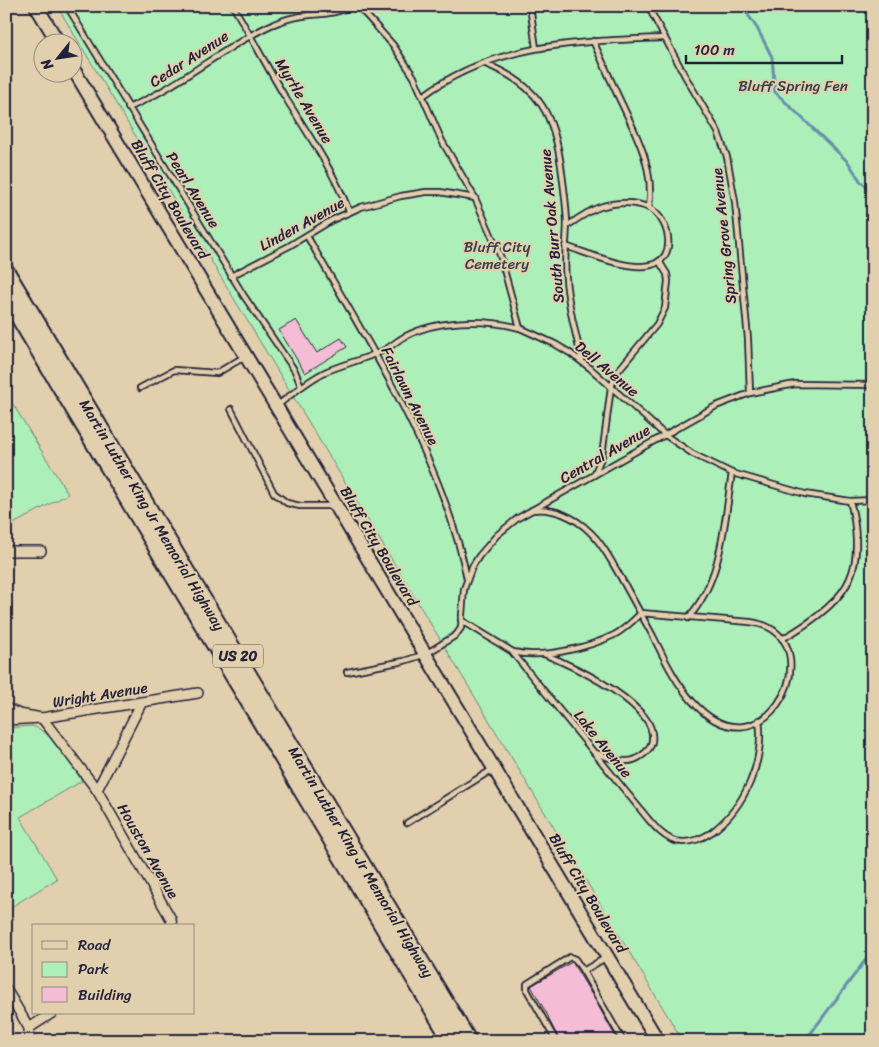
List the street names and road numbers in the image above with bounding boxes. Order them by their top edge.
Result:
street label: Cedar Avenue [144,23,234,95]
street label: Myrtle Avenue [268,53,340,149]
street label: Bluff City Boulevard [124,134,217,265]
street label: Pearl Avenue [159,146,227,234]
street label: South Burr Oak Avenue [532,148,572,304]
street label: Spring Grove Avenue [704,167,744,305]
street label: Linden Avenue [254,190,350,258]
street label: Dell Avenue [569,334,645,404]
street label: Fairlawn Avenue [374,342,446,450]
street label: Martin Luther King Jr Memorial Highway [72,394,232,636]
street label: Central Avenue [555,417,656,491]
street label: Bluff City Boulevard [333,481,426,612]
road number: US 20 [213,644,263,668]
street label: Wright Avenue [51,675,149,715]
street label: Lake Avenue [567,704,639,784]
street label: Martin Luther King Jr Memorial Highway [281,741,441,983]
street label: Houston Avenue [110,798,186,904]
street label: Bluff City Boulevard [542,828,635,959]

